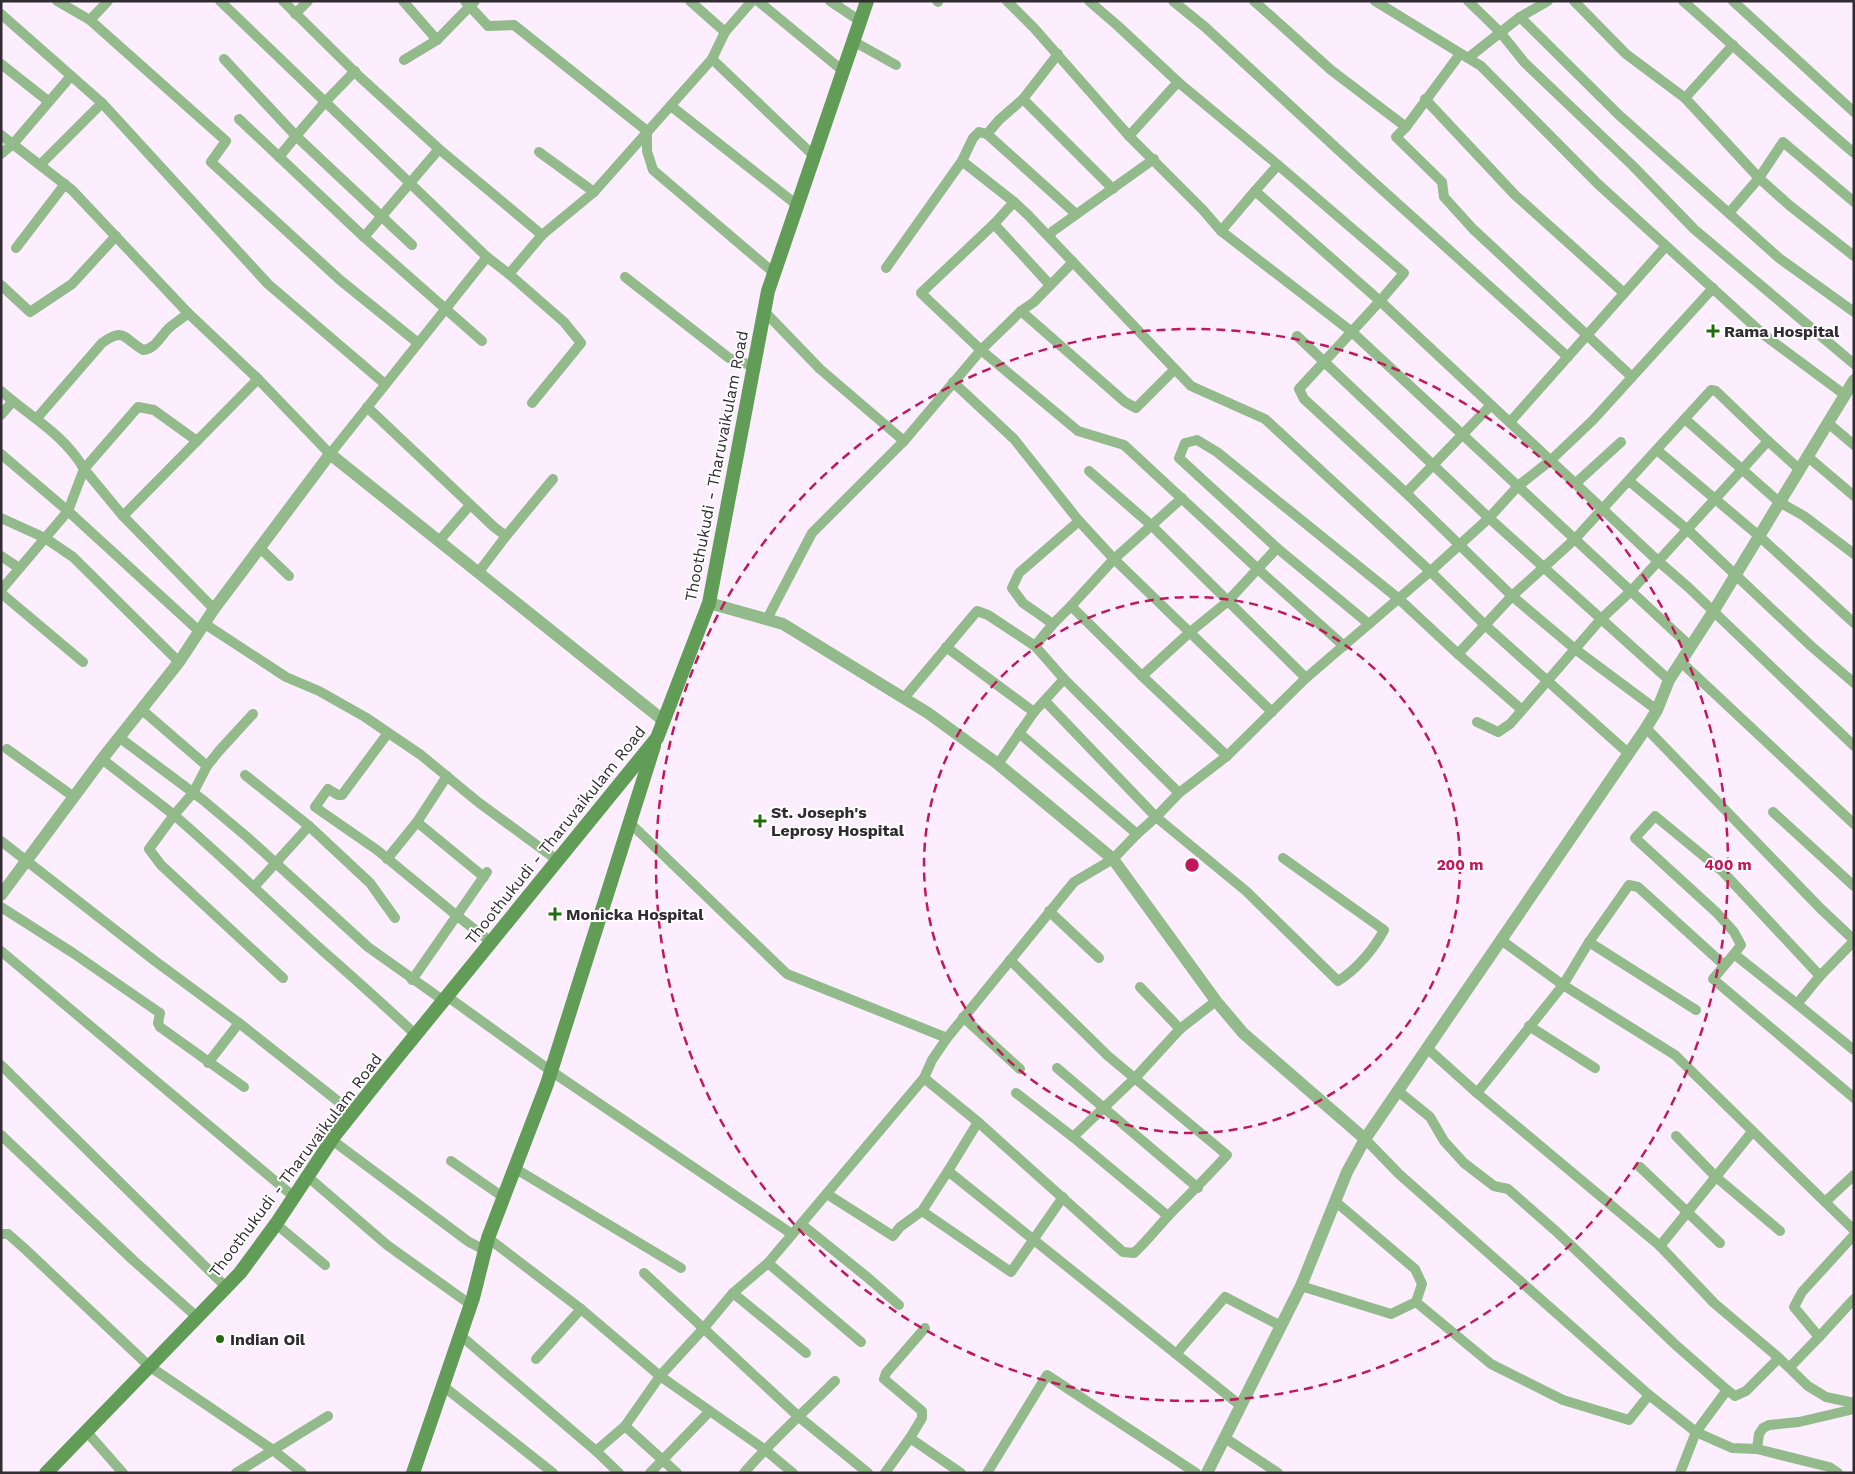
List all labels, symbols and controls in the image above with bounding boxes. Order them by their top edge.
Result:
place label: Rama Hospital [1724,322,1840,341]
marker: Rama Hospital [1706,324,1720,338]
street label: Thoothukudi - Tharuvaikulam Road [681,329,752,603]
street label: Thoothukudi - Tharuvaikulam Road [461,722,649,948]
place label: St. Joseph's Leprosy Hospital [771,803,905,840]
marker: St. Joseph's Leprosy Hospital [753,814,767,828]
centre of rings [1183,856,1201,874]
text: 200 m [1437,856,1483,874]
text: 400 m [1704,856,1752,874]
place label: Monicka Hospital [566,905,704,924]
marker: Monicka Hospital [548,907,562,921]
street label: Thoothukudi - Tharuvaikulam Road [205,1050,386,1281]
place label: Indian Oil [230,1330,306,1349]
marker: Indian Oil [214,1333,226,1345]

